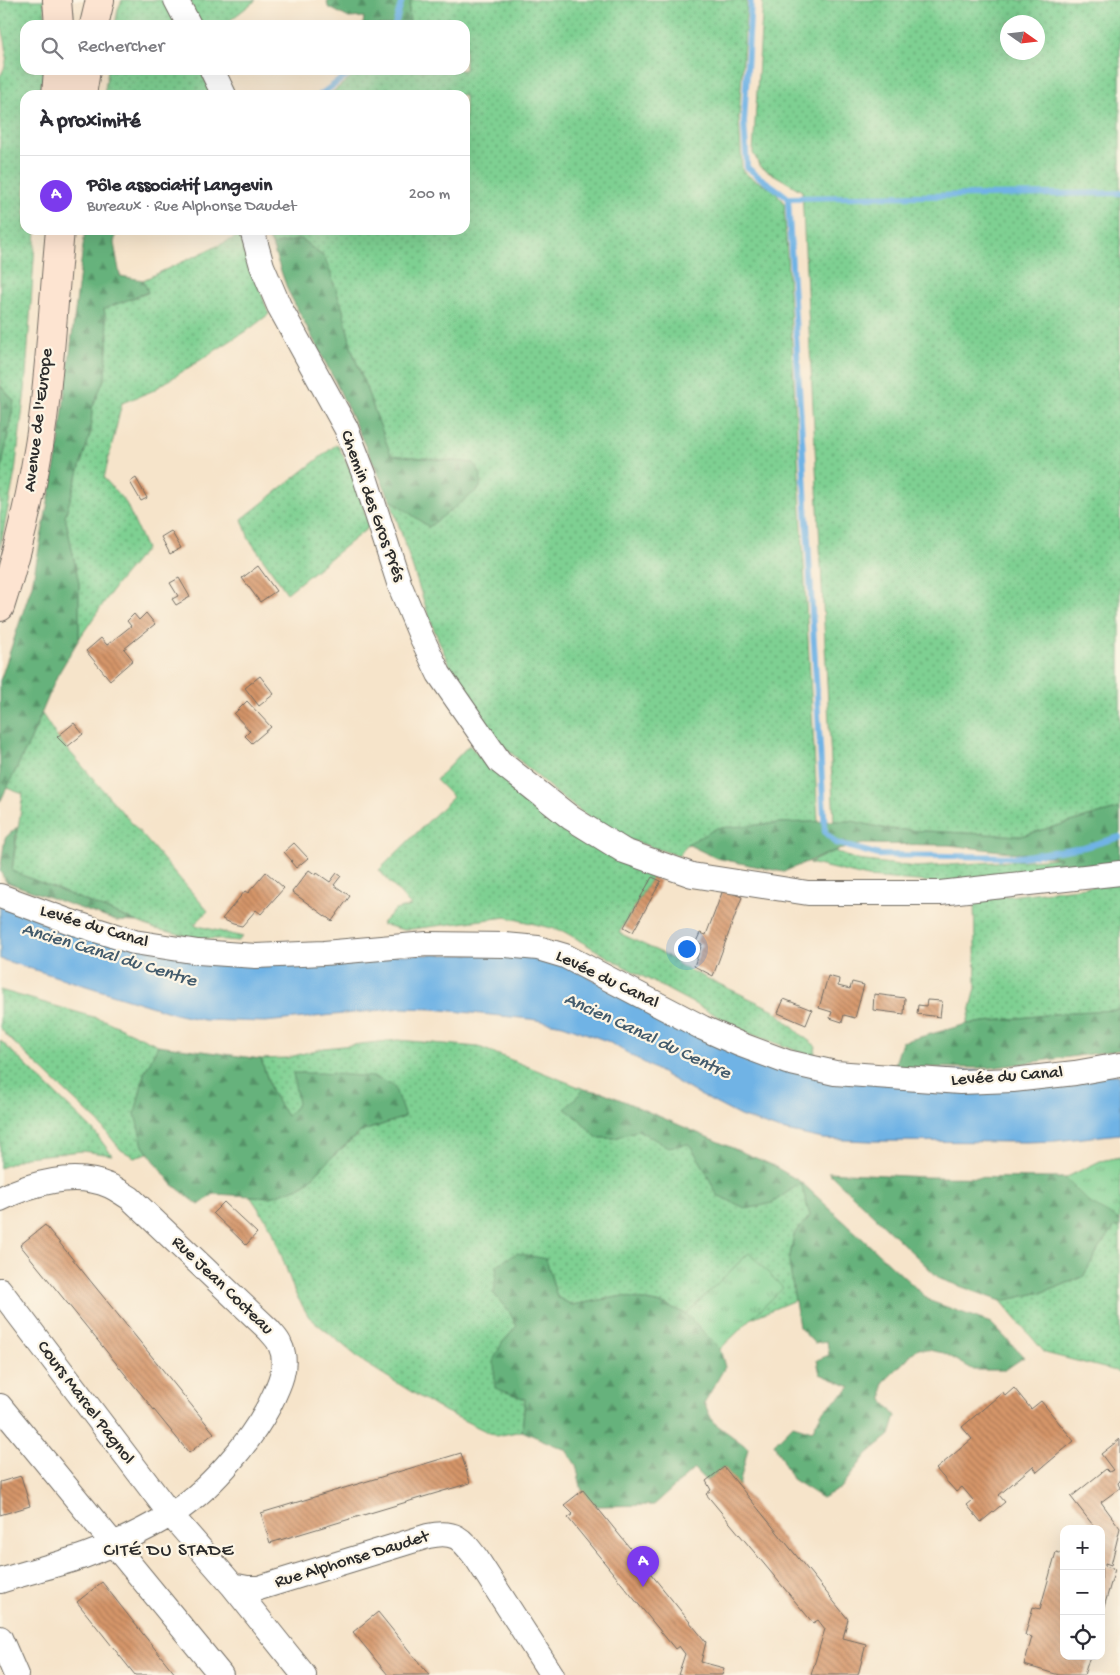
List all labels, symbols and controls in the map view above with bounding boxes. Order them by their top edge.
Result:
north arrow [1000,15,1045,60]
search box [20,20,470,75]
icon: search [38,34,66,62]
text: Rechercher [78,36,164,59]
text: À proximité [40,110,141,135]
text: Pôle associatif Langevin [87,175,272,198]
text: A [51,186,61,205]
text: 200 m [409,186,450,205]
text: Bureaux · Rue Alphonse Daudet [87,198,296,217]
street label: Avenue de l'Europe [20,346,58,493]
street label: Chemin des Gros Prés [335,428,410,586]
street label: Levée du Canal [37,901,151,953]
water label: Ancien Canal du Centre [19,919,200,994]
your location [674,936,700,962]
street label: Levée du Canal [552,946,662,1014]
water label: Ancien Canal du Centre [560,988,735,1086]
street label: Levée du Canal [950,1063,1064,1091]
street label: Rue Jean Cocteau [167,1232,278,1340]
street label: Cours Marcel Pagnol [32,1337,138,1469]
map controls [1060,1525,1105,1660]
button: + [1060,1525,1105,1570]
street label: Rue Alphonse Daudet [272,1526,433,1593]
district label: CITÉ DU STADE [104,1540,235,1563]
pin: A [627,1546,659,1587]
button: − [1060,1570,1105,1615]
button: locate [1060,1615,1105,1660]

